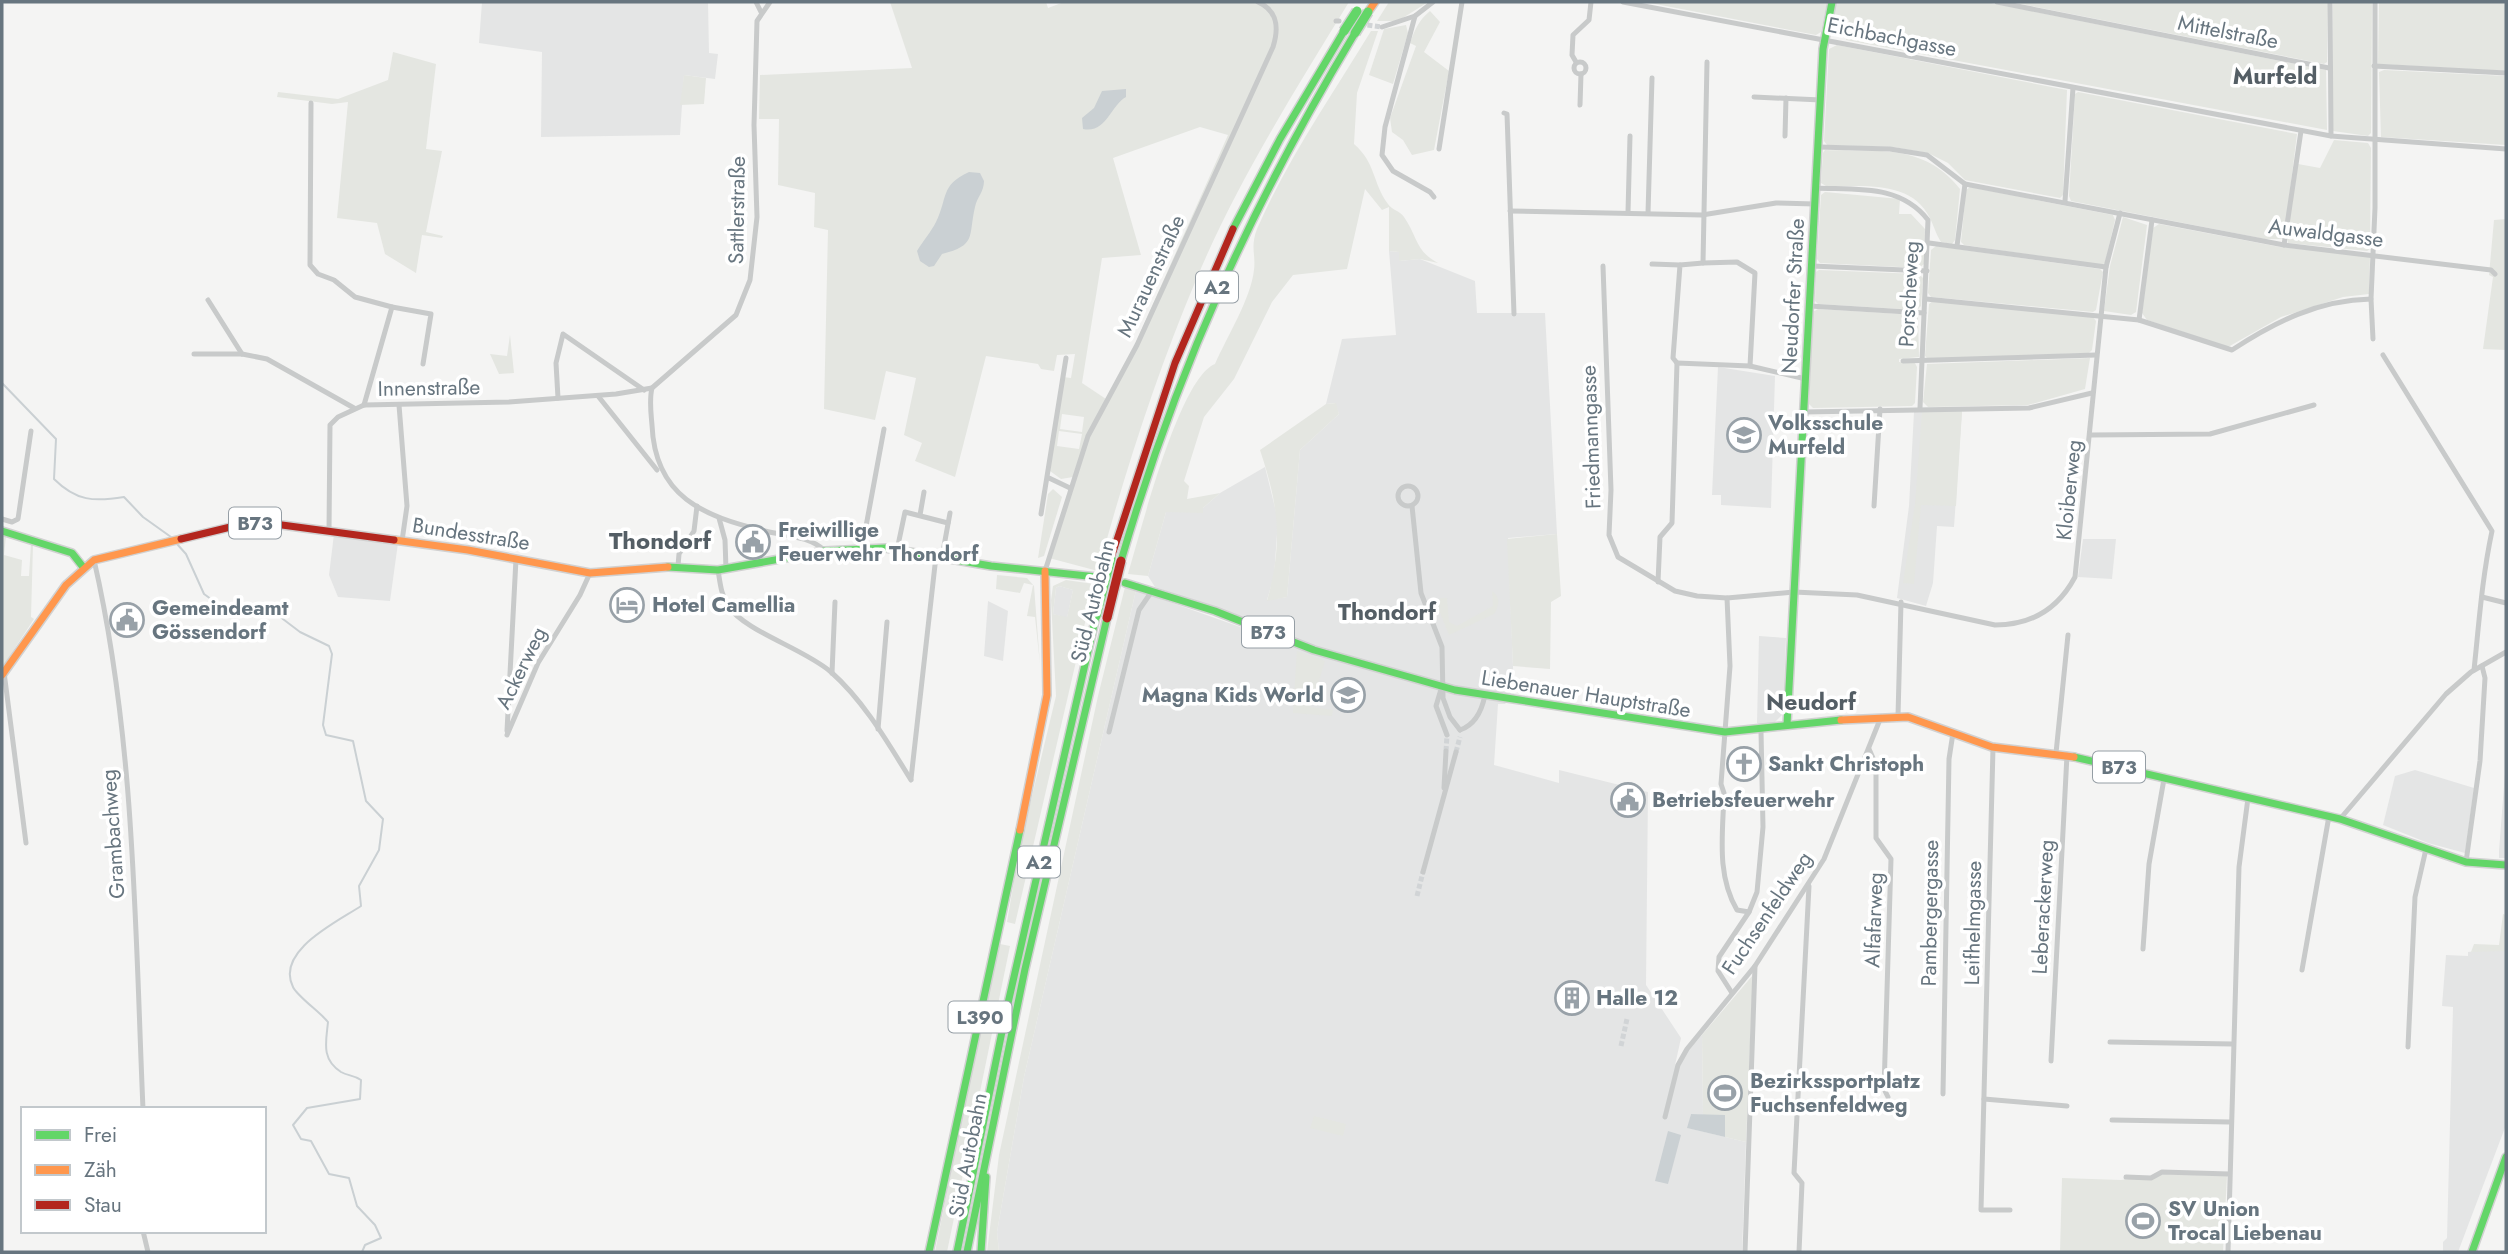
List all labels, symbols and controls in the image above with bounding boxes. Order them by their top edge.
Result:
street label: Mittelstraße [2175,8,2281,56]
street label: Eichbachgasse [1825,10,1959,64]
district label: Murfeld [2233,59,2317,93]
street label: Sattlerstraße [721,156,753,264]
street label: Murauenstraße [1110,210,1192,342]
street label: Auwaldgasse [2267,211,2385,255]
street label: Neudorfer Straße [1774,217,1812,374]
street label: Porscheweg [1891,240,1927,348]
road number: A2 [1196,272,1238,302]
street label: Friedmanngasse [1573,364,1609,509]
street label: Innenstraße [377,372,481,404]
place label: Volksschule Murfeld [1767,408,1883,462]
school or university icon: Volksschule Murfeld [1725,416,1763,454]
street label: Kloiberweg [2049,438,2089,542]
road number: B73 [229,508,281,538]
street label: Bundesstraße [410,510,532,558]
place label: Freiwillige Feuerwehr Thondorf [778,515,979,569]
district label: Thondorf [609,523,713,558]
public building icon: Freiwillige Feuerwehr Thondorf [734,523,772,561]
street label: Süd Autobahn [1063,536,1123,666]
hotel icon: Hotel Camellia [608,586,646,624]
place label: Hotel Camellia [652,590,795,620]
place label: Gemeindeamt Gössendorf [152,593,289,647]
district label: Thondorf [1338,595,1437,629]
public building icon: Gemeindeamt Gössendorf [108,601,146,639]
road number: B73 [1242,617,1294,648]
street label: Ackerweg [488,622,554,714]
street label: Liebenauer Hauptstraße [1479,663,1693,725]
school or university icon: Magna Kids World [1329,676,1367,714]
place label: Magna Kids World [1142,680,1324,710]
district label: Neudorf [1766,685,1857,719]
church icon: Sankt Christoph [1725,745,1763,783]
place label: Sankt Christoph [1768,749,1924,779]
road number: B73 [2093,752,2145,782]
street label: Grambachweg [94,768,132,900]
public building icon: Betriebsfeuerwehr [1609,781,1647,819]
place label: Betriebsfeuerwehr [1652,785,1835,815]
street label: Pambergergasse [1914,839,1946,987]
street label: Leberackerweg [2024,839,2062,975]
street label: Fuchsenfeldweg [1715,845,1819,981]
road number: A2 [1018,846,1060,877]
street label: Leifhelmgasse [1957,860,1989,986]
street label: Alfafarweg [1857,872,1891,968]
building icon: Halle 12 [1553,979,1591,1017]
place label: Halle 12 [1596,983,1678,1013]
road number: L390 [948,1001,1012,1032]
place label: Bezirkssportplatz Fuchsenfeldweg [1750,1066,1921,1120]
sports icon: Bezirkssportplatz Fuchsenfeldweg [1706,1074,1744,1112]
street label: Süd Autobahn [941,1090,995,1220]
legend [21,1107,266,1233]
text: Frei [84,1120,117,1150]
text: Zäh [84,1155,117,1185]
text: Stau [84,1190,122,1220]
place label: SV Union Trocal Liebenau [2168,1194,2322,1248]
sports icon: SV Union Trocal Liebenau [2124,1202,2162,1240]

